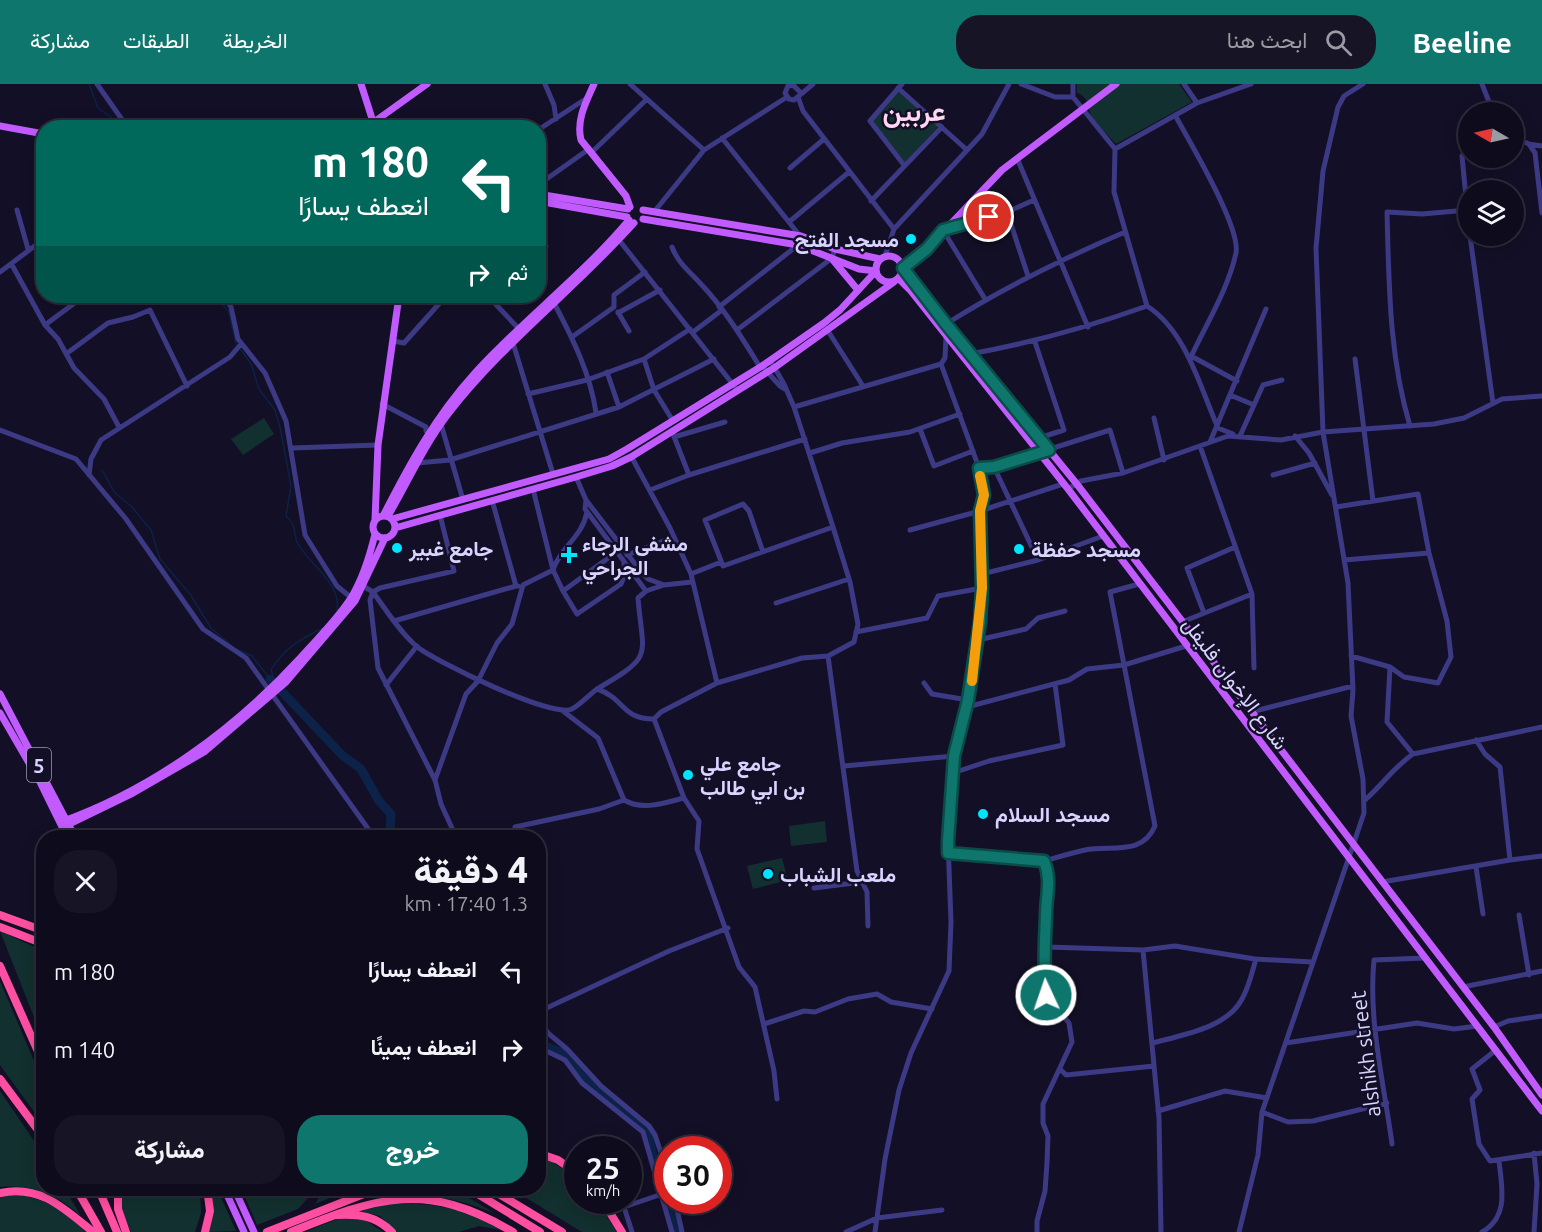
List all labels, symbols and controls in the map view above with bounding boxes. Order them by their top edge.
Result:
search box [956,15,1376,69]
icon: search [1322,26,1355,59]
text: ابحث هنا [1227,27,1307,52]
text: Beeline [1412,27,1512,58]
text: مشاركة [30,28,90,52]
text: الطبقات [123,28,190,52]
text: الخريطة [223,28,288,52]
district label: عربين [882,96,946,129]
north arrow [1458,102,1524,168]
map controls [1458,102,1524,246]
text: 180 m [312,138,429,185]
icon: left [450,144,528,222]
button: layers [1458,180,1524,246]
text: انعطف يسارًا [298,190,429,220]
pin [963,191,1014,242]
icon: arrive [972,200,1005,233]
place label: مسجد الفتح [795,227,899,254]
marker: مسجد الفتح [904,232,918,246]
icon: right [462,258,495,291]
text: ثم [507,259,528,284]
place label: مشفى الرجاء الجراحي [582,531,688,585]
place label: جامع غبير [408,536,493,563]
place label: مسجد حفظة [1031,537,1141,562]
marker: جامع غبير [390,541,404,555]
marker: مسجد حفظة [1012,542,1026,556]
marker: مشفى الرجاء الجراحي [560,546,578,564]
street label: شارع الإخوان فليفل [1176,612,1294,756]
road number: 5 [27,748,51,782]
place label: جامع علي بن ابي طالب [700,751,805,805]
marker: جامع علي بن ابي طالب [681,768,695,782]
place label: مسجد السلام [995,802,1110,829]
marker: مسجد السلام [976,807,990,821]
text: 4 دقيقة [414,849,528,890]
button: close [54,850,117,913]
place label: ملعب الشباب [780,862,896,887]
marker: ملعب الشباب [761,867,775,881]
text: 1.3 km · 17:40 [404,892,528,915]
icon: left [495,955,528,988]
text: انعطف يسارًا [368,956,477,981]
text: 180 m [54,959,115,984]
position arrow [1014,963,1078,1027]
street label: alshikh street [1345,990,1385,1118]
icon: right [495,1033,528,1066]
text: انعطف يمينًا [370,1034,477,1059]
text: 140 m [54,1037,115,1062]
button: مشاركة [54,1115,285,1184]
button: خروج [297,1115,528,1184]
speed limit sign: 30 [654,1136,732,1214]
text: 25 [586,1151,620,1185]
text: km/h [586,1182,620,1199]

